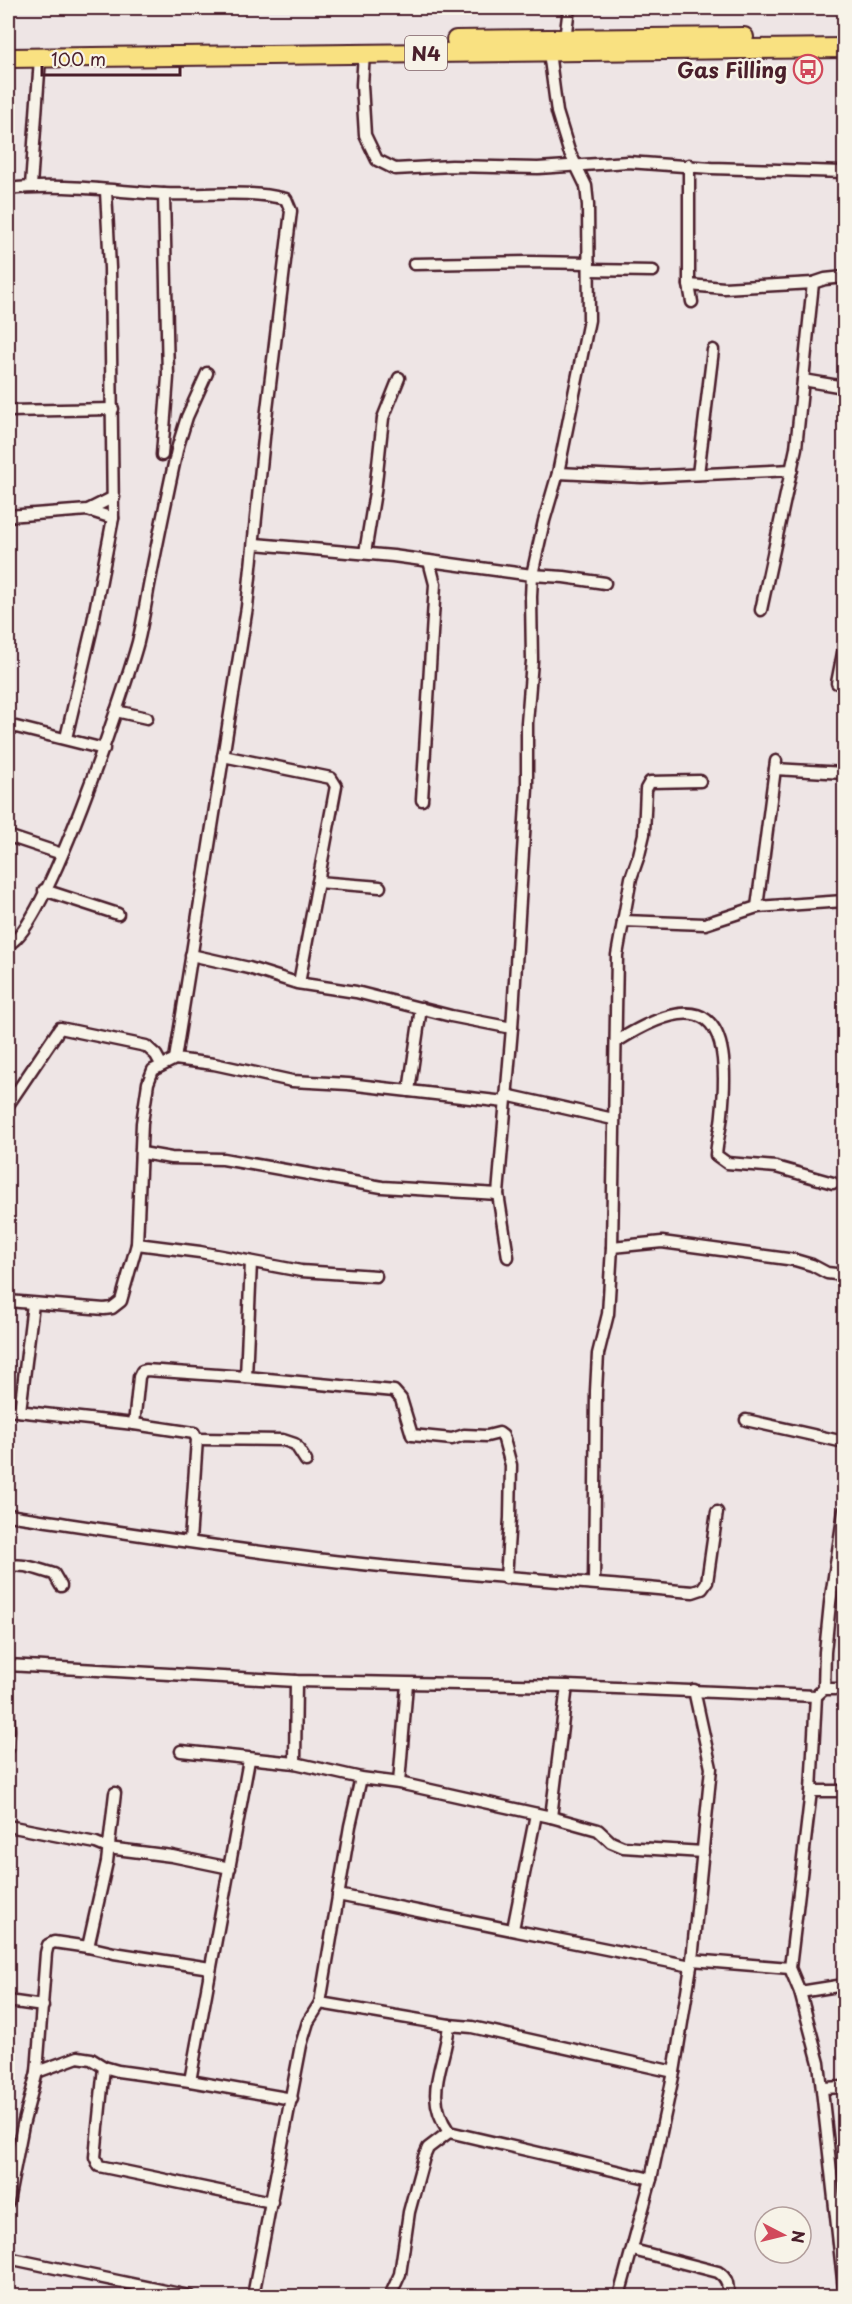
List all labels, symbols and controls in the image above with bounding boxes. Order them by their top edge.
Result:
road number: N4 [405,36,447,70]
scale bar [42,39,180,77]
text: 100 m [51,45,106,72]
place label: Gas Filling [677,53,787,85]
bus stop icon: Gas Filling [792,53,824,85]
north arrow [753,2205,813,2265]
text: N [786,2229,812,2245]

